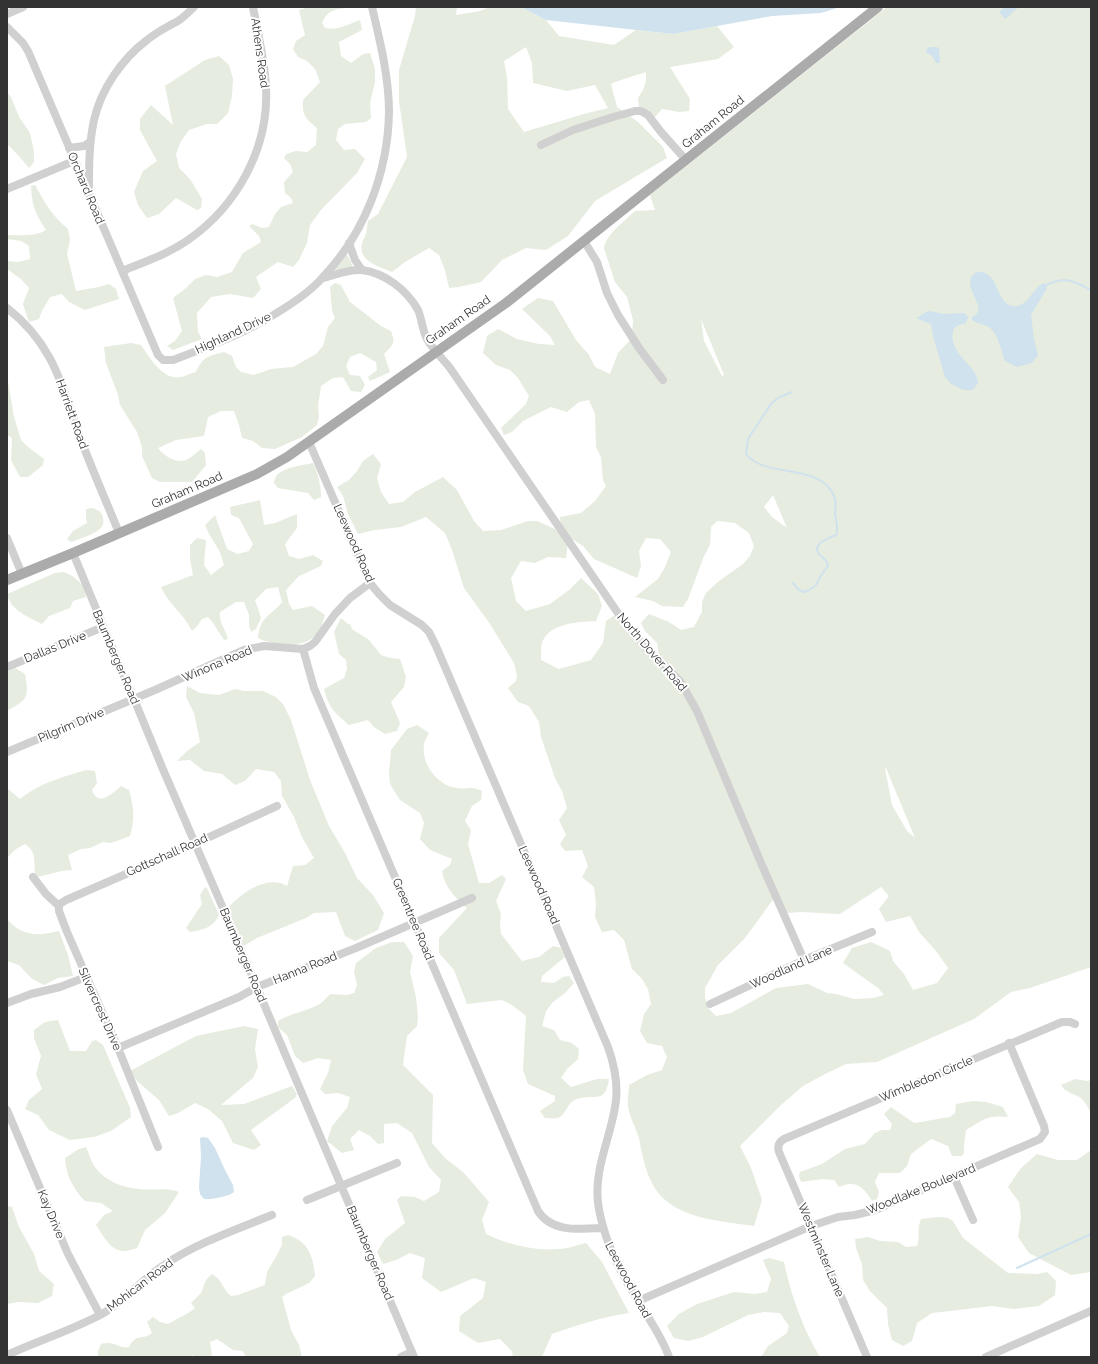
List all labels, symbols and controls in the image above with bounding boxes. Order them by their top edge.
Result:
street label: Athens Road [248,17,272,89]
street label: Graham Road [679,93,747,151]
street label: Orchard Road [65,150,107,226]
street label: Graham Road [423,293,493,347]
street label: Highland Drive [193,309,273,357]
street label: Harriett Road [53,377,91,451]
street label: Graham Road [149,469,225,511]
street label: Leewood Road [331,502,377,584]
street label: Baumberger Road [90,608,142,706]
street label: North Dover Road [614,610,690,694]
street label: Dallas Drive [22,628,88,666]
street label: Winona Road [180,643,254,685]
street label: Pilgrim Drive [36,705,106,745]
street label: Gottschall Road [124,831,210,879]
street label: Leewood Road [516,844,562,926]
street label: Greentree Road [389,876,437,962]
street label: Baumberger Road [217,906,269,1004]
street label: Woodland Lane [748,943,834,991]
street label: Hanna Road [271,949,339,987]
street label: Silvercrest Drive [75,965,125,1053]
street label: Wimbledon Circle [877,1053,975,1105]
street label: Woodlake Boulevard [865,1161,977,1217]
street label: Kay Drive [34,1187,68,1241]
street label: Westminster Lane [795,1201,847,1299]
street label: Baumberger Road [344,1204,396,1302]
street label: Leewood Road [602,1240,654,1320]
street label: Mohican Road [104,1256,176,1314]

